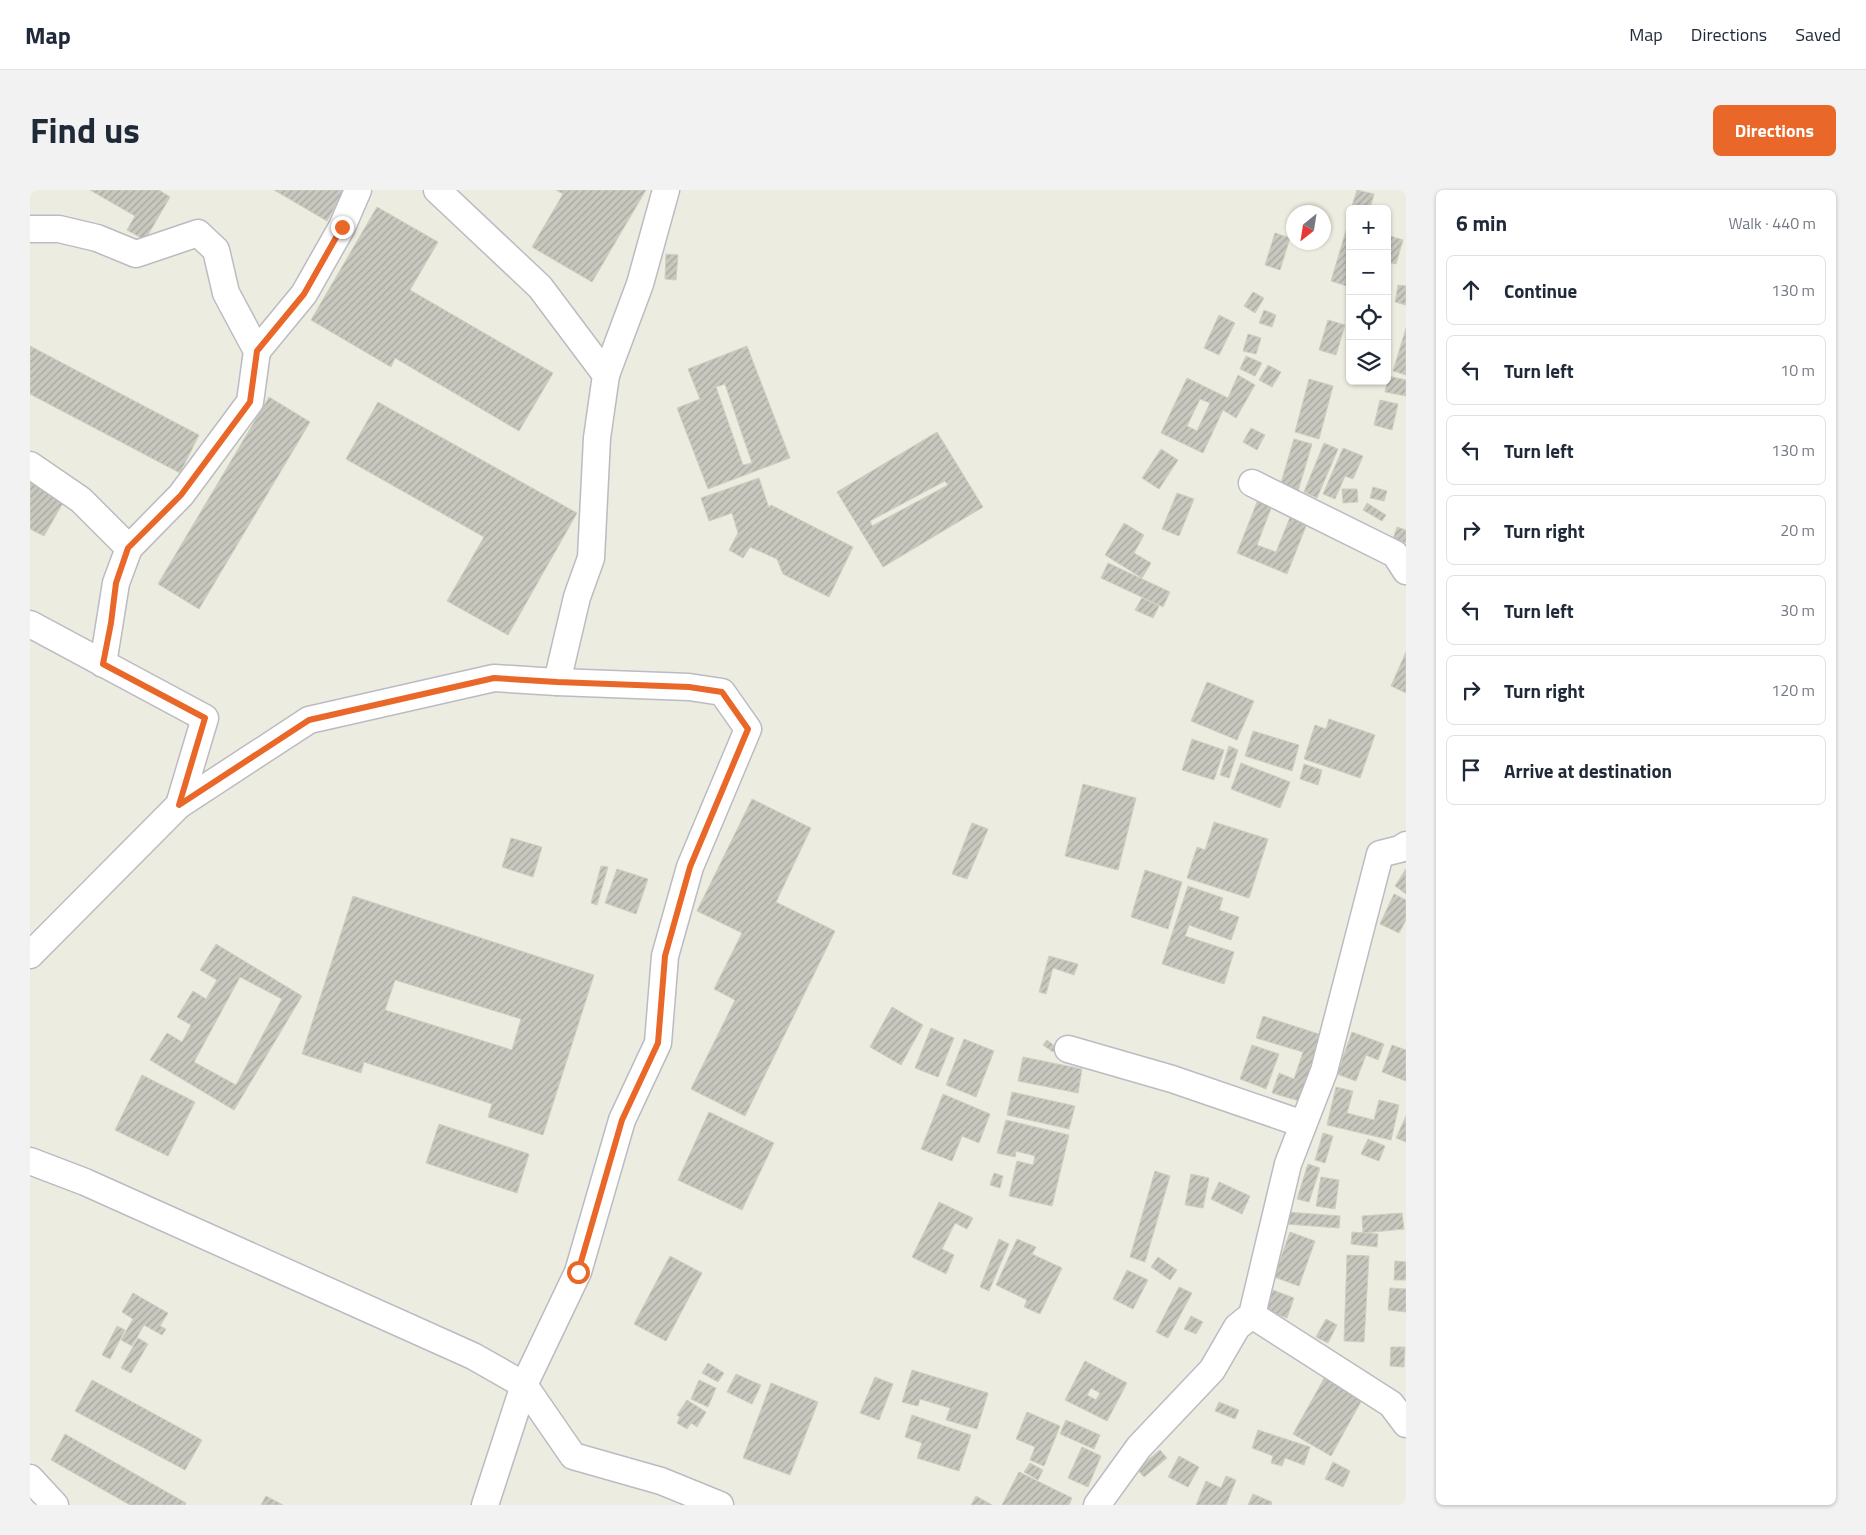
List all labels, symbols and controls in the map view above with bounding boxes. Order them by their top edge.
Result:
text: Map [25,17,71,53]
text: Map [1629,21,1663,48]
text: Directions [1691,21,1767,48]
text: Saved [1795,21,1841,48]
text: Find us [30,103,140,157]
button: Directions [1713,105,1836,156]
north arrow [1286,205,1331,250]
map controls [1346,205,1391,385]
button: + [1346,205,1391,250]
text: 6 min [1456,207,1507,239]
text: Walk · 440 m [1728,211,1816,235]
route end [331,216,354,239]
button: − [1346,250,1391,295]
icon: ahead [1457,276,1485,304]
text: Continue [1504,276,1577,305]
text: 130 m [1771,278,1815,302]
button: locate [1346,295,1391,340]
button: layers [1346,340,1391,385]
icon: left [1457,356,1485,384]
text: Turn left [1504,356,1574,385]
text: 10 m [1780,358,1815,382]
icon: left [1457,436,1485,464]
text: Turn left [1504,436,1574,465]
text: 130 m [1771,438,1815,462]
icon: right [1457,516,1485,544]
text: Turn right [1504,516,1585,545]
text: 20 m [1780,518,1815,542]
icon: left [1457,596,1485,624]
text: Turn left [1504,596,1574,625]
text: 30 m [1780,598,1815,622]
icon: right [1457,676,1485,704]
text: Turn right [1504,676,1585,705]
text: 120 m [1771,678,1815,702]
icon: arrive [1457,756,1485,784]
text: Arrive at destination [1504,756,1672,785]
route start [567,1261,590,1284]

